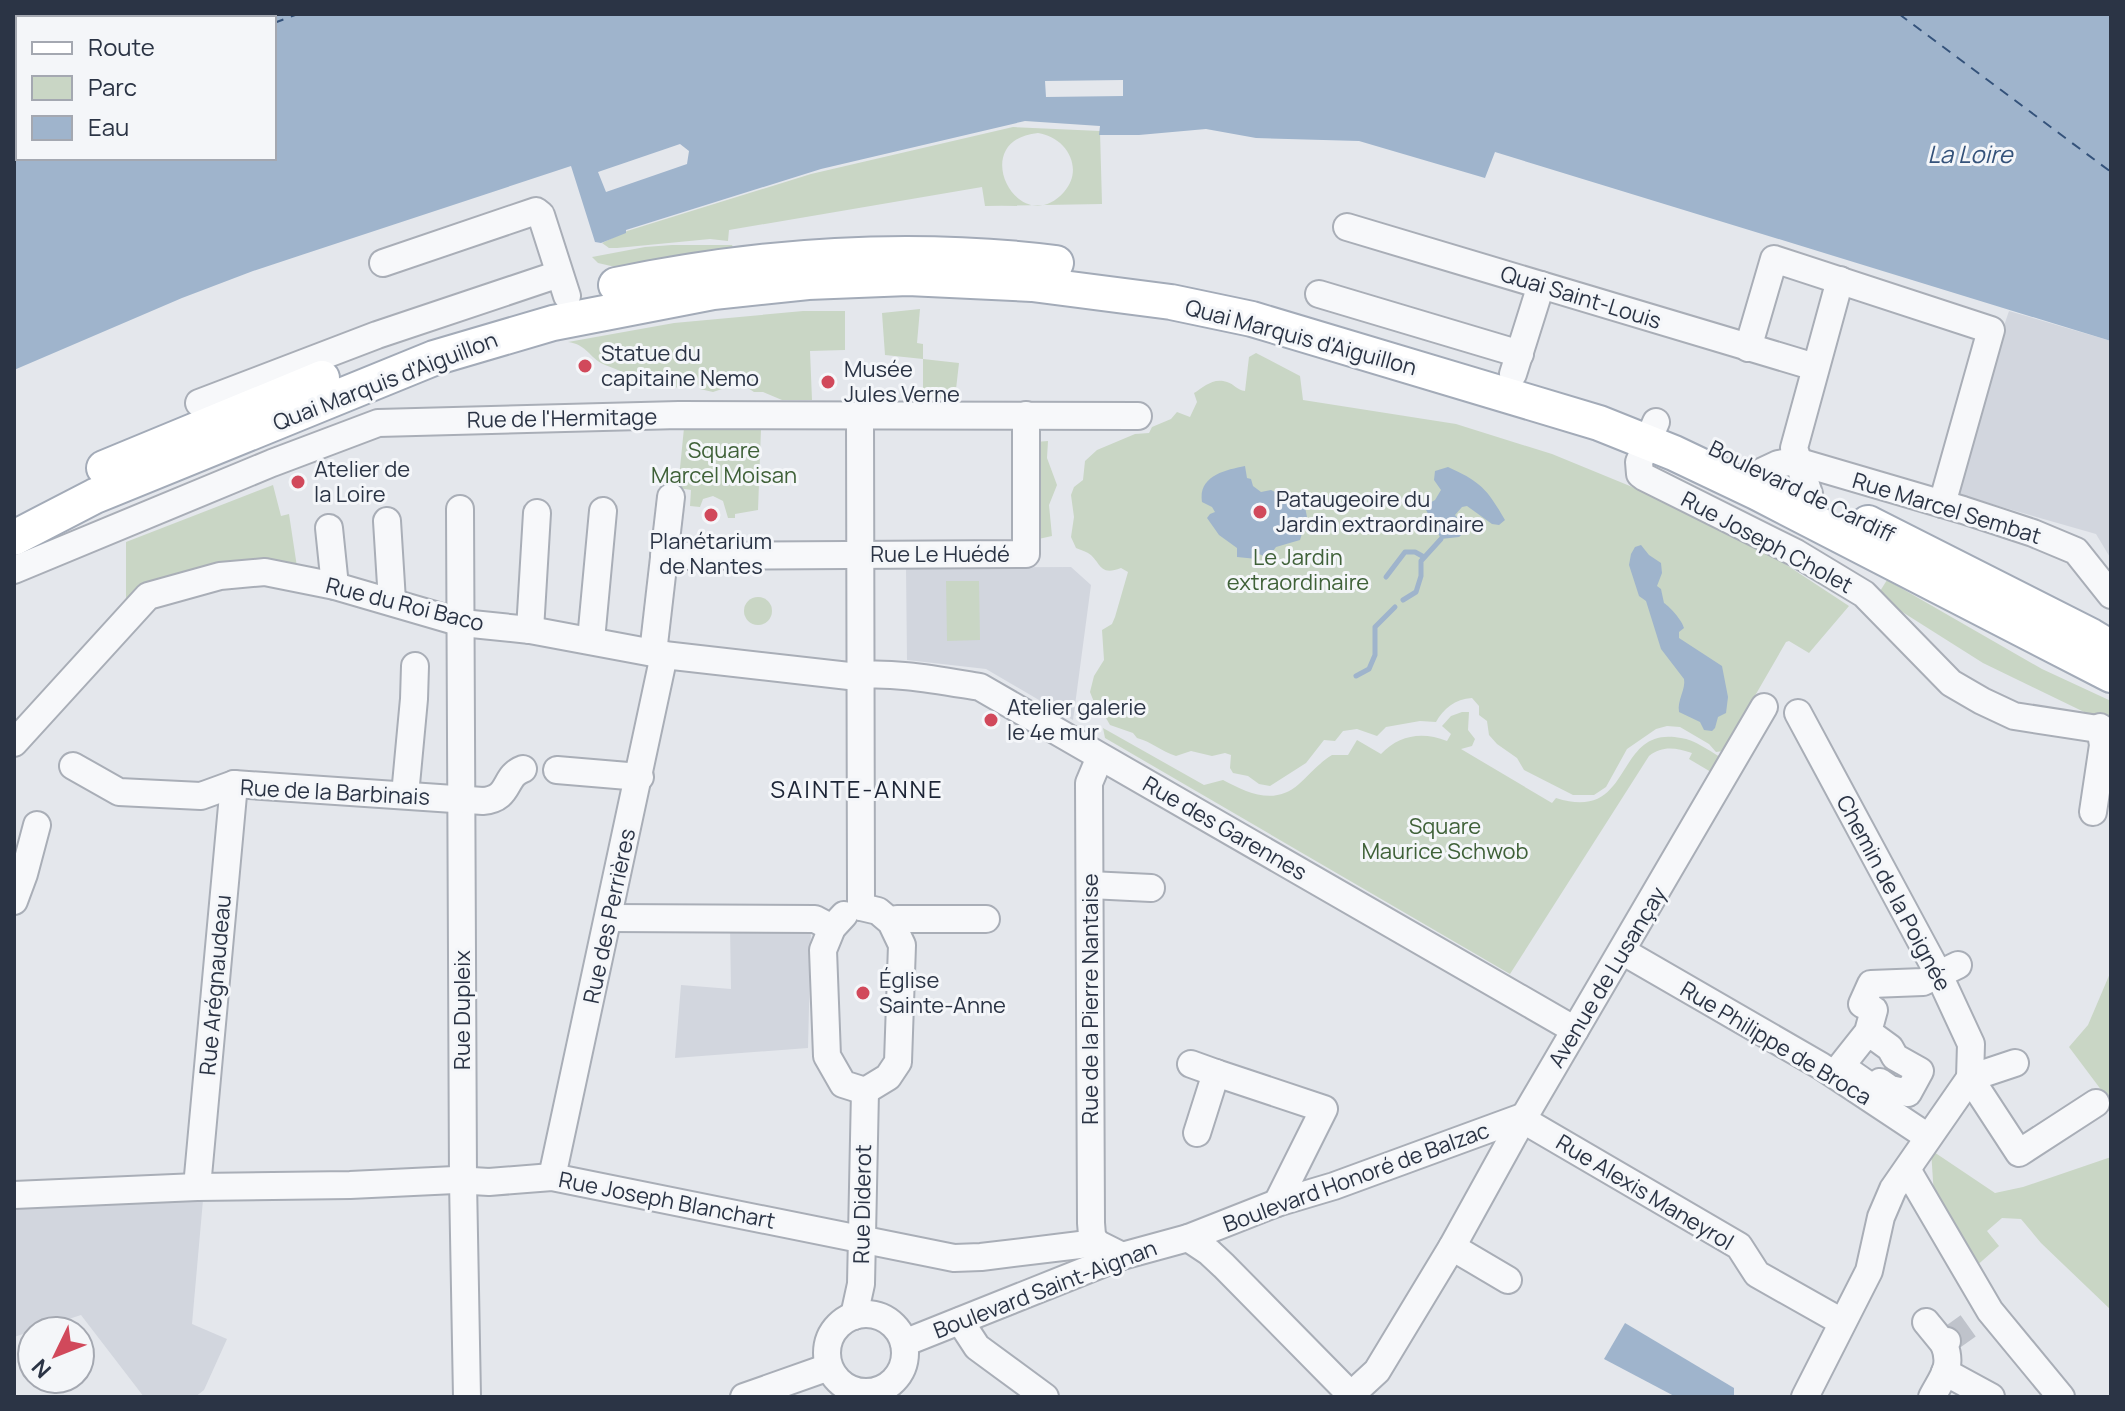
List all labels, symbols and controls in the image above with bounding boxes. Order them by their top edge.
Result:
legend [16,16,276,160]
text: Route [88,30,155,63]
text: Parc [88,70,137,103]
text: Eau [88,110,129,143]
water label: La Loire [1928,137,2014,170]
street label: Quai Saint-Louis [1497,258,1665,336]
street label: Quai Marquis d'Aiguillon [1182,292,1420,382]
street label: Quai Marquis d'Aiguillon [268,324,502,438]
place label: Statue du capitaine Nemo [601,338,759,393]
place label: Musée Jules Verne [844,354,960,409]
marker: Statue du capitaine Nemo [576,357,594,375]
marker: Musée Jules Verne [819,373,837,391]
street label: Rue de l'Hermitage [467,401,657,435]
street label: Boulevard de Cardiff [1704,433,1901,549]
park label: Square Marcel Moisan [651,435,797,490]
place label: Atelier de la Loire [314,454,410,509]
street label: Rue Marcel Sembat [1849,465,2045,551]
marker: Atelier de la Loire [289,473,307,491]
place label: Pataugeoire du Jardin extraordinaire [1276,484,1484,539]
street label: Rue Joseph Cholet [1676,484,1858,600]
marker: Pataugeoire du Jardin extraordinaire [1251,503,1269,521]
marker: Planétarium de Nantes [702,506,720,524]
place label: Planétarium de Nantes [650,526,772,581]
street label: Rue Le Huédé [870,539,1010,569]
park label: Le Jardin extraordinaire [1227,542,1369,597]
street label: Rue du Roi Baco [323,570,487,638]
place label: Atelier galerie le 4e mur [1007,692,1146,747]
marker: Atelier galerie le 4e mur [982,711,1000,729]
street label: Rue des Garennes [1138,769,1312,887]
street label: Rue de la Barbinais [239,772,431,812]
district label: SAINTE-ANNE [770,772,944,805]
street label: Chemin de la Poignée [1830,790,1958,996]
park label: Square Maurice Schwob [1361,811,1529,866]
street label: Rue des Perrières [576,826,642,1006]
street label: Rue de la Pierre Nantaise [1075,873,1105,1125]
street label: Avenue de Lusançay [1541,881,1673,1073]
street label: Rue Arégnaudeau [192,893,238,1077]
street label: Rue Dupleix [447,950,477,1070]
place label: Église Sainte-Anne [879,965,1006,1020]
street label: Rue Philippe de Broca [1675,974,1877,1112]
marker: Église Sainte-Anne [854,984,872,1002]
street label: Boulevard Honoré de Balzac [1219,1115,1493,1239]
street label: Rue Alexis Maneyrol [1551,1127,1739,1257]
street label: Rue Diderot [846,1144,878,1264]
street label: Rue Joseph Blanchart [556,1164,778,1236]
street label: Boulevard Saint-Aignan [929,1233,1161,1345]
north arrow [16,1315,96,1395]
text: N [25,1353,58,1385]

